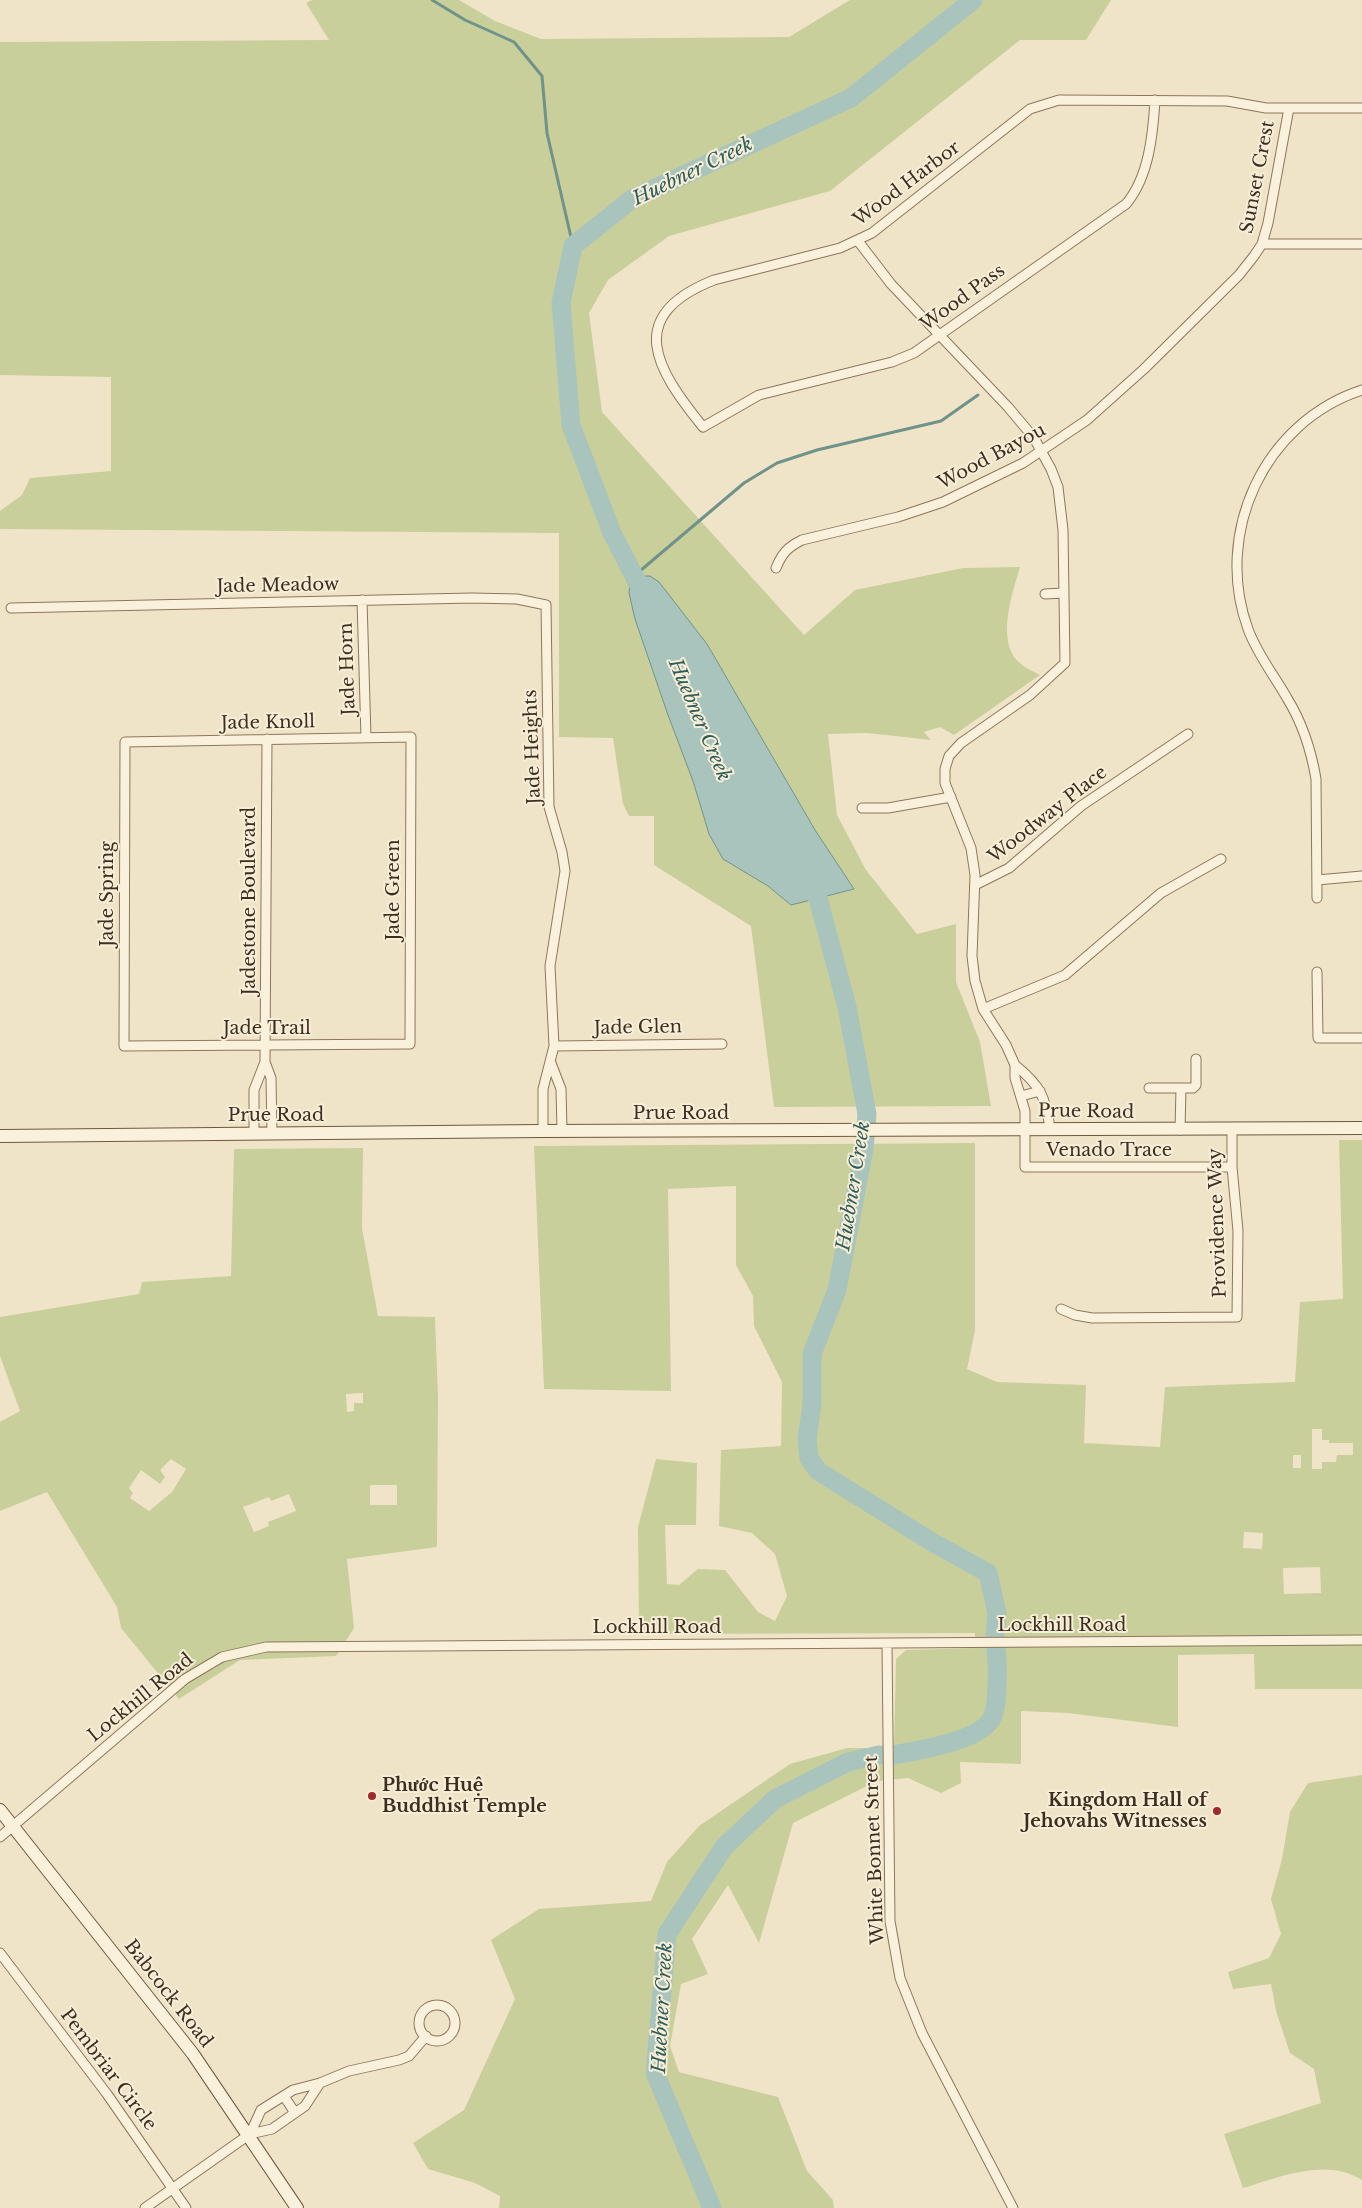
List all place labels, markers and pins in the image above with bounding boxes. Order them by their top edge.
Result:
place label: Phước Huệ Buddhist Temple [382,1775,547,1818]
marker: Phước Huệ Buddhist Temple [366,1790,378,1802]
place label: Kingdom Hall of Jehovahs Witnesses [1023,1790,1207,1832]
marker: Kingdom Hall of Jehovahs Witnesses [1211,1805,1223,1817]

